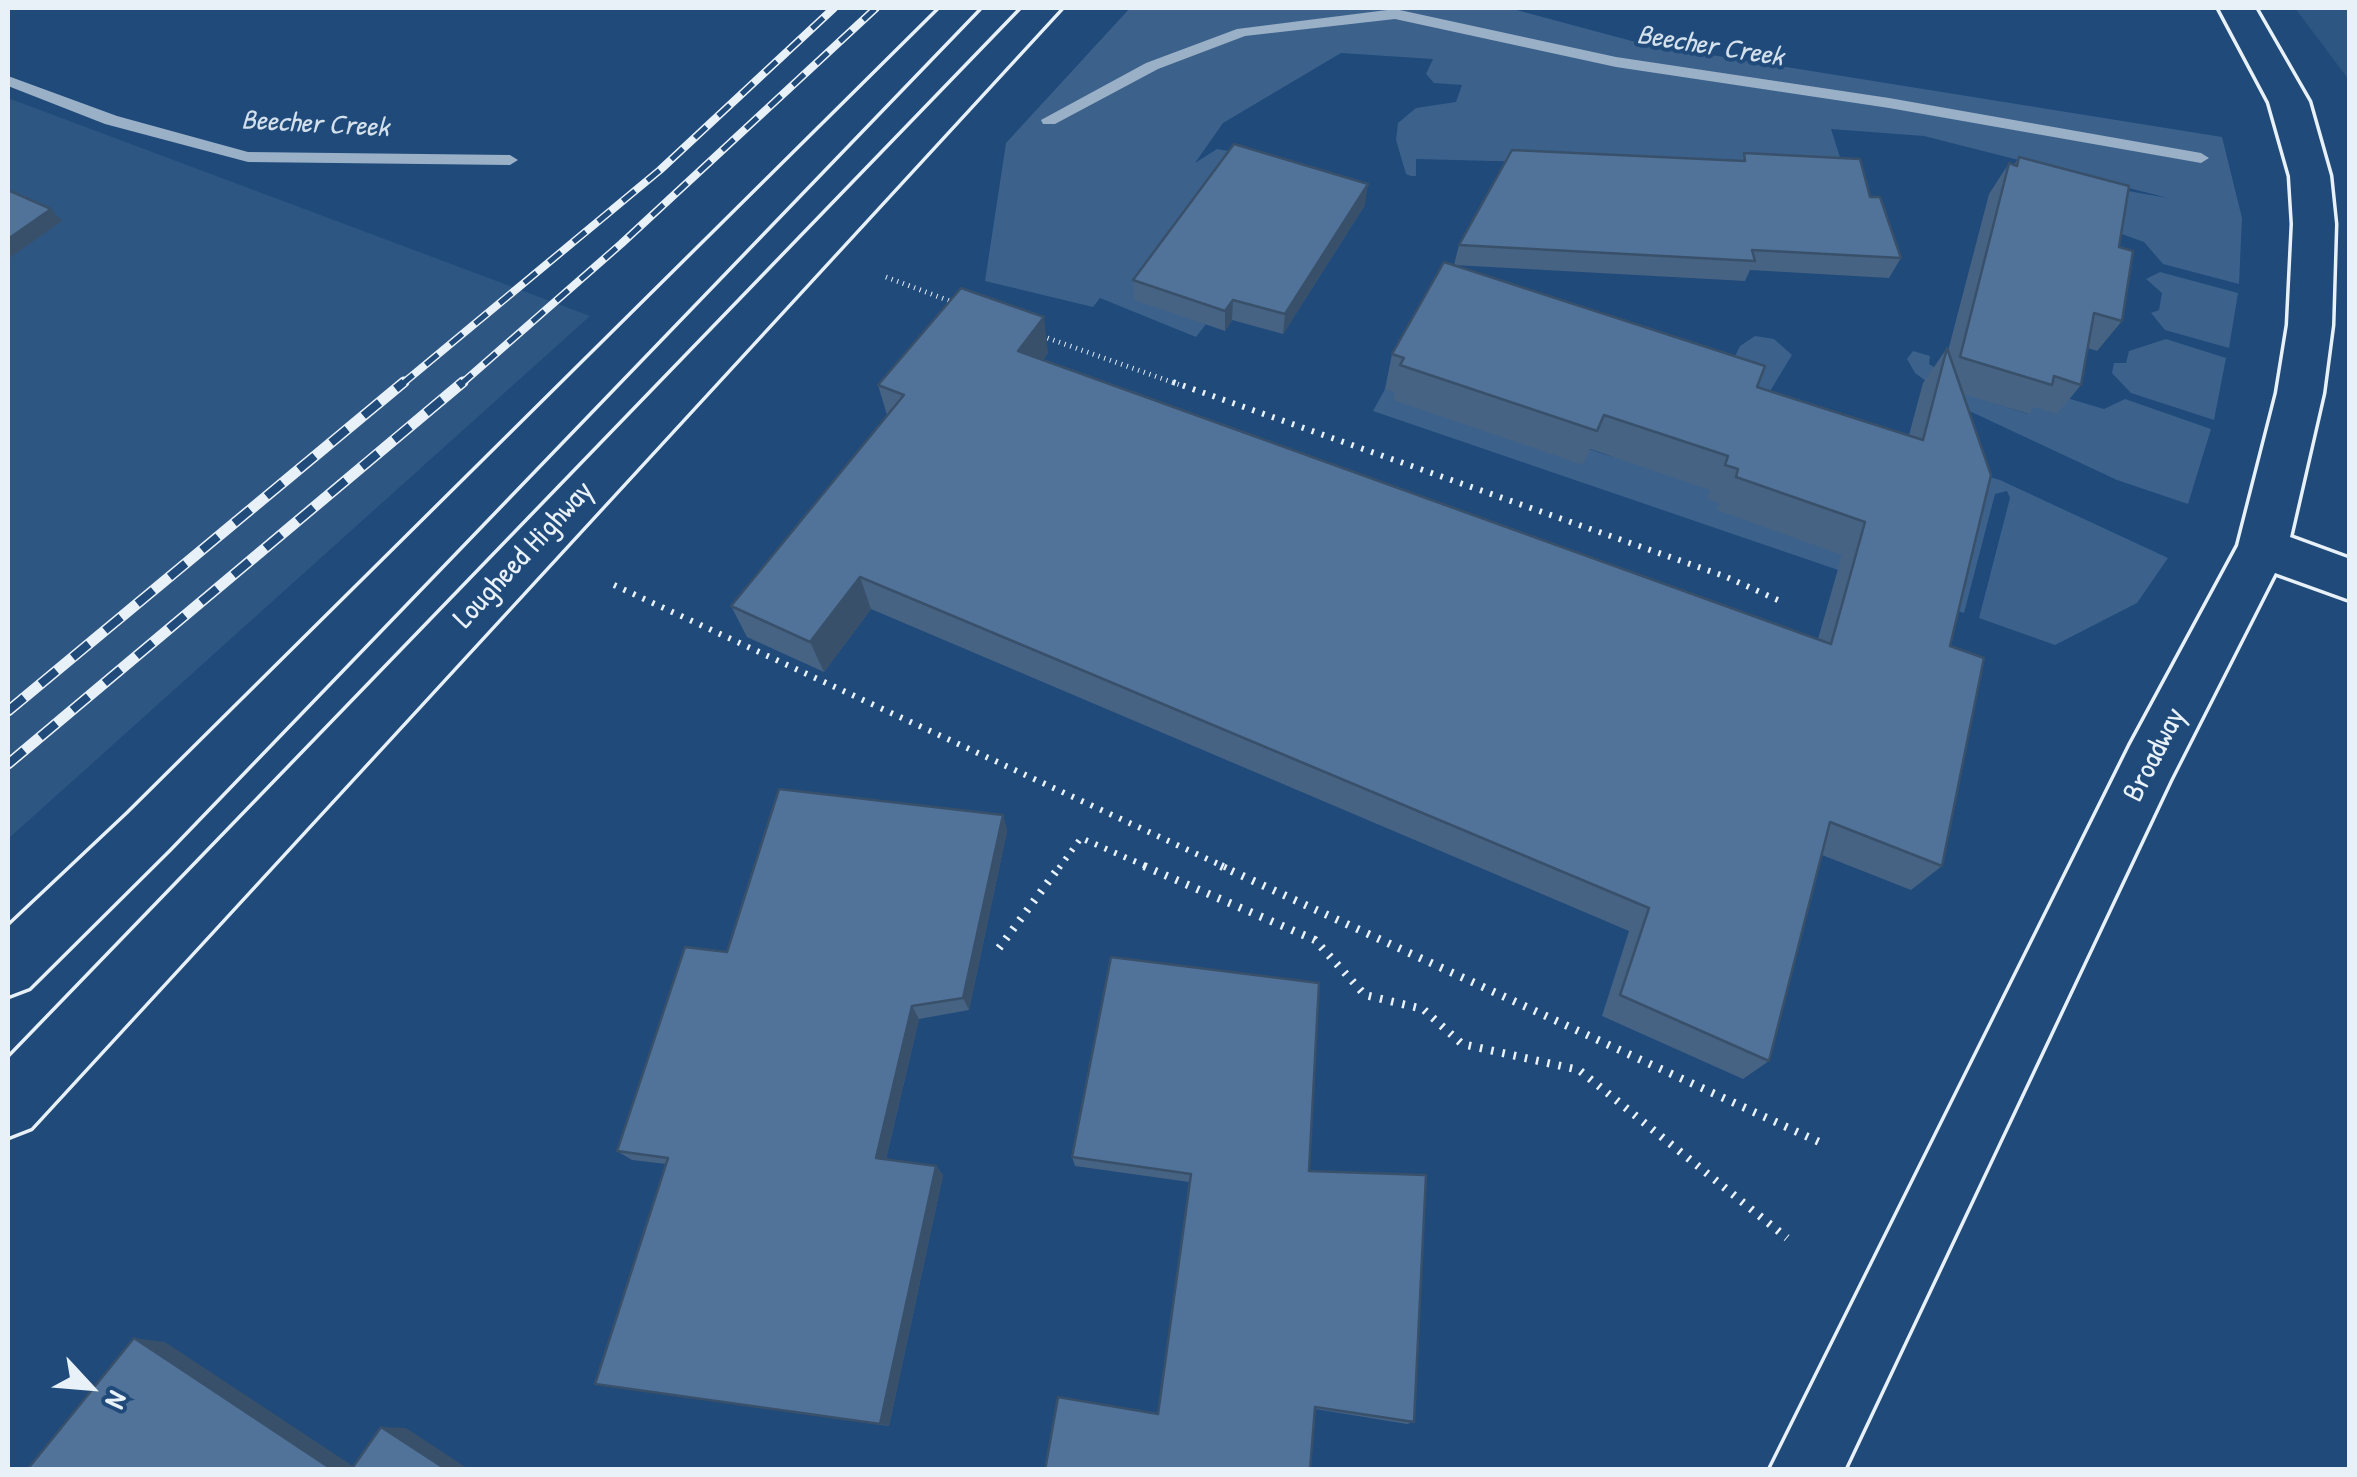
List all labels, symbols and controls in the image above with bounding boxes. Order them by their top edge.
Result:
water label: Beecher Creek [1635,19,1785,75]
water label: Beecher Creek [240,104,390,146]
street label: Lougheed Highway [446,474,602,636]
street label: Broadway [2116,702,2194,808]
north arrow [40,1337,140,1437]
text: N [97,1385,137,1415]

